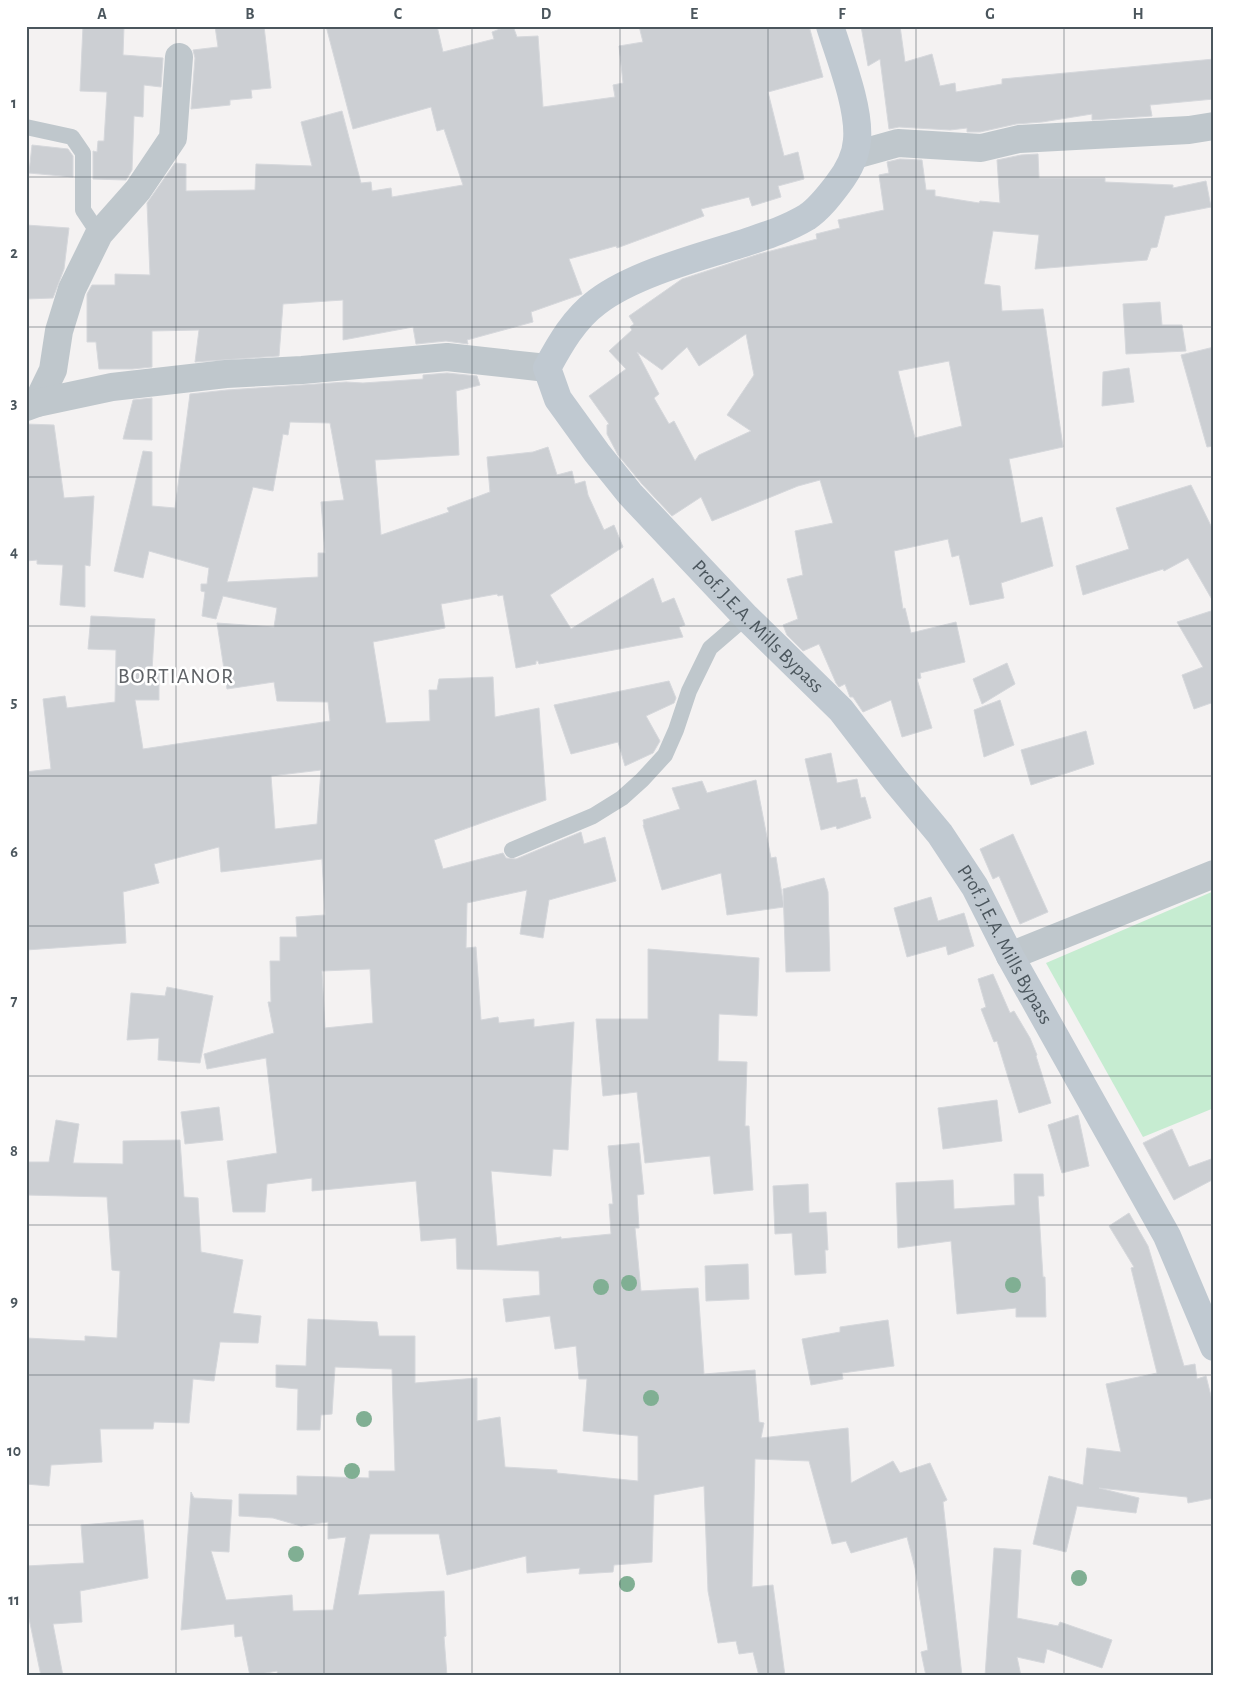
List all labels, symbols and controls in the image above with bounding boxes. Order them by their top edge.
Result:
text: A [97,6,107,22]
text: B [245,6,255,22]
text: C [394,6,403,22]
text: D [541,6,552,22]
text: E [690,6,698,22]
text: F [838,6,846,22]
text: G [985,6,995,22]
text: H [1132,6,1144,22]
text: 1 [11,95,17,111]
text: 2 [10,245,18,261]
text: 3 [11,395,18,411]
text: 4 [10,544,18,560]
street label: Prof. J.E.A. Mills Bypass [688,556,827,697]
district label: BORTIANOR [118,665,234,687]
text: 5 [11,694,18,710]
text: 6 [10,844,18,860]
street label: Prof. J.E.A. Mills Bypass [953,861,1056,1028]
text: 7 [11,993,18,1009]
text: 8 [10,1143,18,1159]
text: 9 [10,1293,18,1309]
text: 10 [7,1443,21,1459]
text: 11 [8,1592,20,1608]

